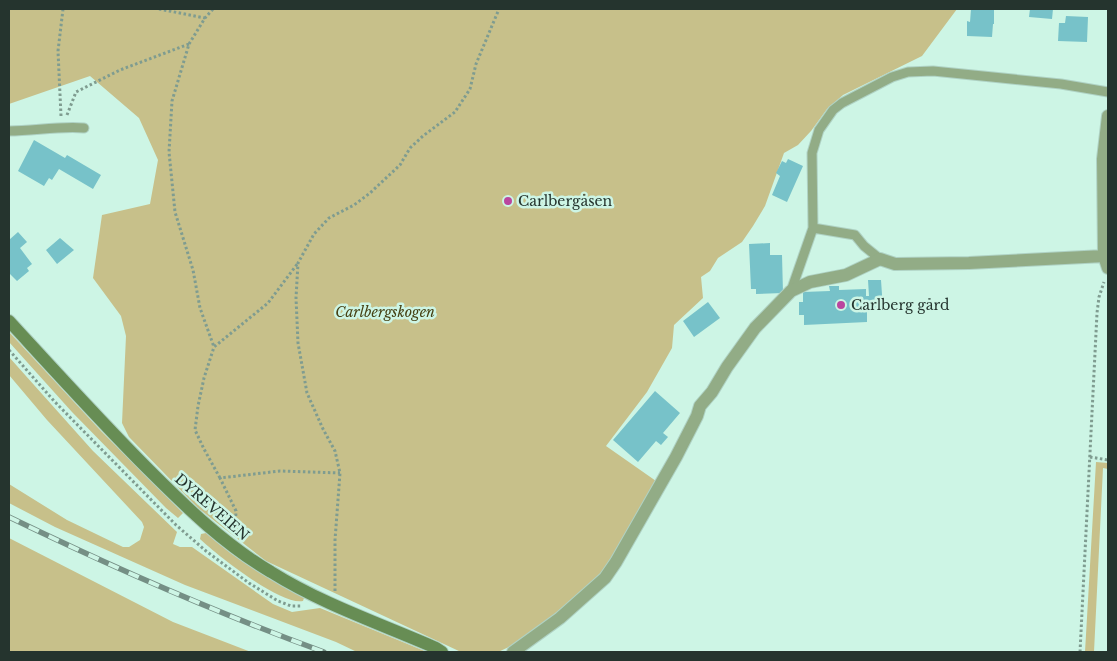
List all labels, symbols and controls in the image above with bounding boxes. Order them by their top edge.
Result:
place label: Carlbergåsen [518,192,613,210]
marker: Carlbergåsen [502,195,514,207]
place label: Carlberg gård [851,296,950,314]
marker: Carlberg gård [835,299,847,311]
park label: Carlbergskogen [335,303,435,321]
street label: DYREVEIEN [171,470,253,545]

